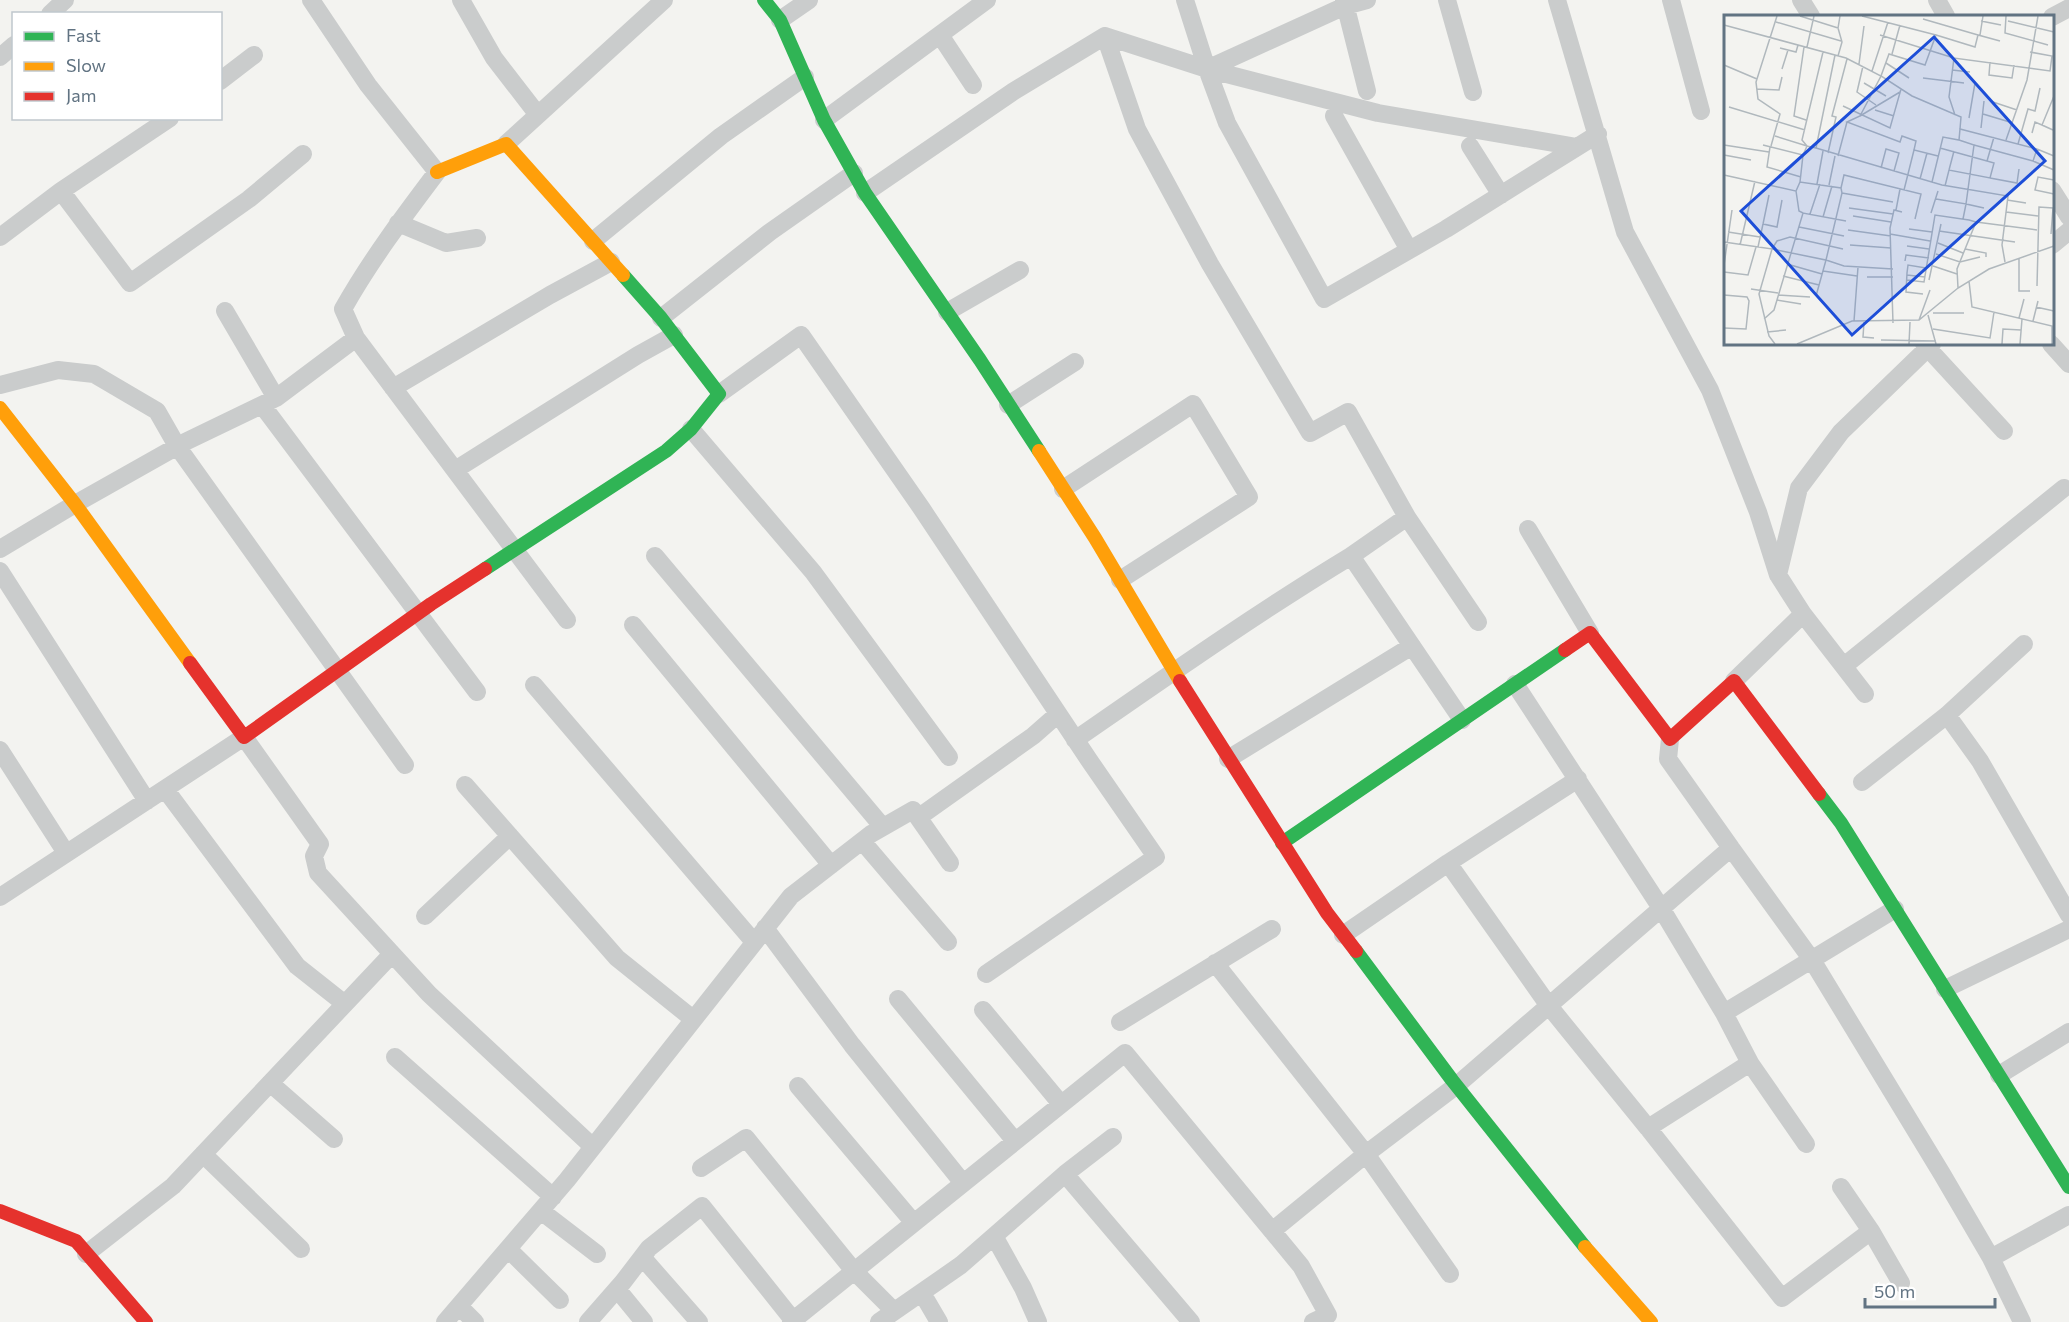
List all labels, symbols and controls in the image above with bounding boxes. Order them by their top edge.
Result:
legend [12,12,222,120]
inset map [1724,15,2054,345]
text: Fast [66,24,101,46]
text: Slow [66,54,106,76]
text: Jam [66,84,96,106]
scale bar [1865,1271,1996,1309]
text: 50 m [1874,1280,1915,1302]

